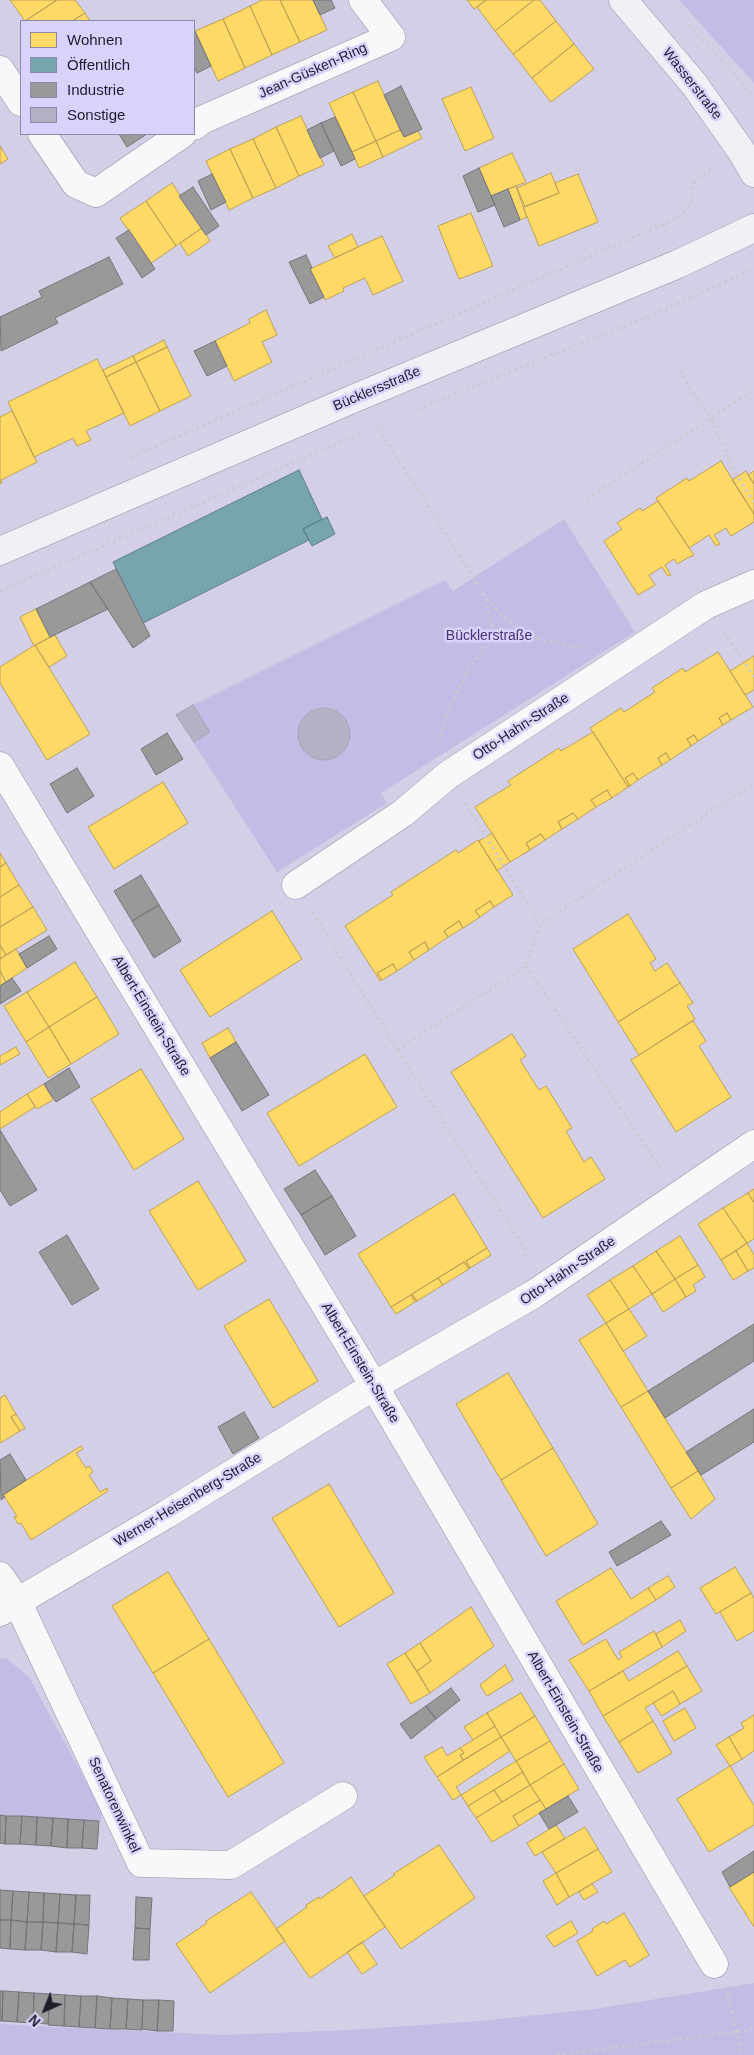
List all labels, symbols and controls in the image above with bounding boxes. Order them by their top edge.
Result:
legend [20,20,195,135]
text: Wohnen [67,31,123,48]
street label: Jean-Güsken-Ring [256,40,370,102]
street label: Wasserstraße [659,45,725,123]
text: Öffentlich [67,56,130,73]
text: Industrie [67,81,125,98]
text: Sonstige [67,106,125,123]
street label: Bücklersstraße [331,363,423,415]
park label: Bücklerstraße [446,628,532,644]
street label: Otto-Hahn-Straße [470,690,572,764]
street label: Albert-Einstein-Straße [108,953,194,1079]
street label: Otto-Hahn-Straße [517,1233,619,1309]
street label: Albert-Einstein-Straße [317,1300,403,1426]
street label: Werner-Heisenberg-Straße [111,1449,265,1551]
street label: Albert-Einstein-Straße [523,1648,607,1776]
street label: Senatorenwinkel [85,1755,143,1855]
north arrow [20,1985,70,2035]
text: N [25,2012,44,2030]

